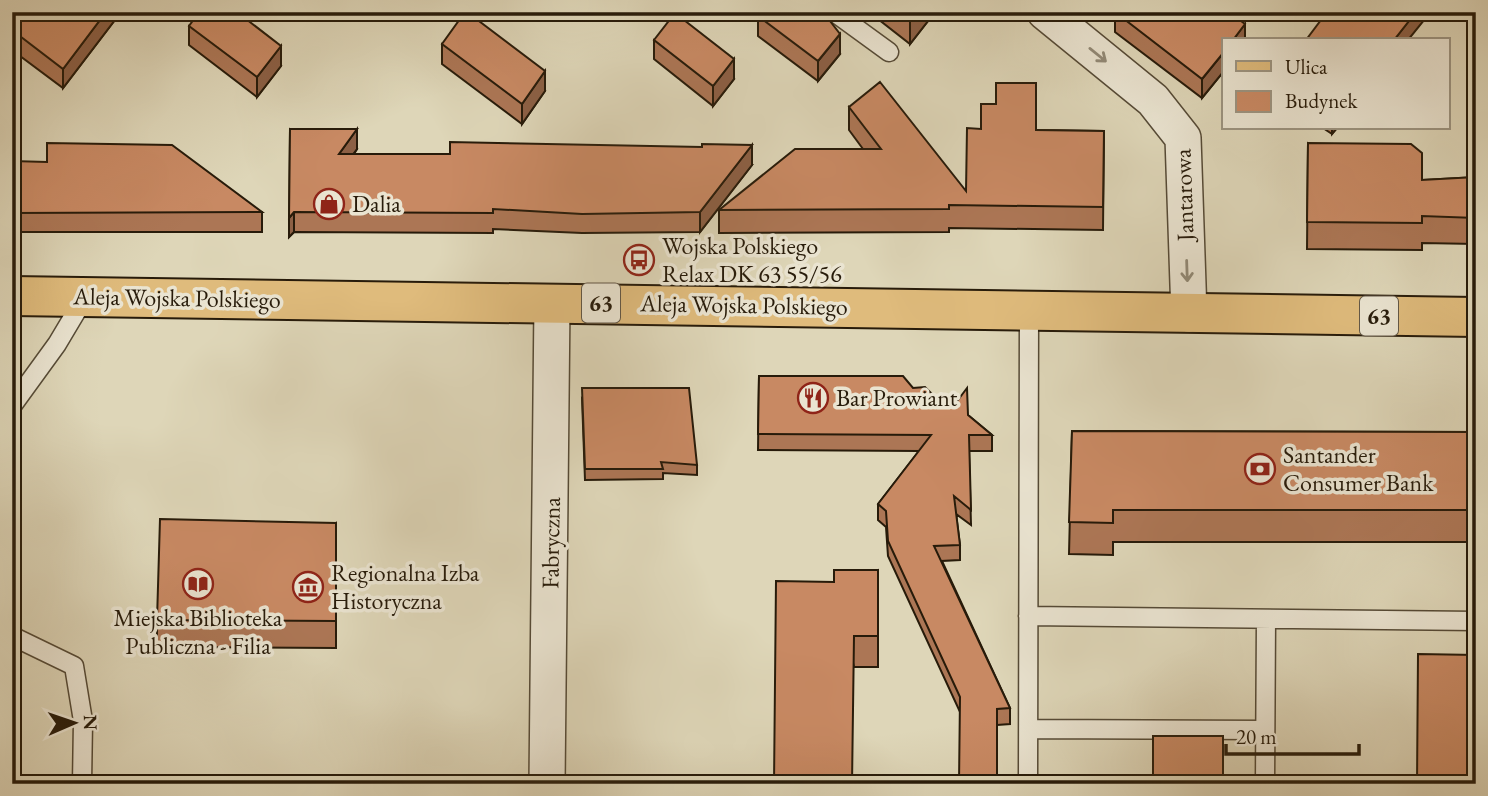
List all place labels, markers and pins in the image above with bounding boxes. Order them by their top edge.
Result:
shop icon: Dalia [312,187,346,221]
place label: Dalia [352,188,401,219]
place label: Wojska Polskiego Relax DK 63 55/56 [662,230,842,289]
bus stop icon: Wojska Polskiego Relax DK 63 55/56 [622,243,656,277]
restaurant icon: Bar Prowiant [796,381,830,415]
place label: Bar Prowiant [836,382,958,413]
place label: Santander Consumer Bank [1283,439,1434,498]
bank icon: Santander Consumer Bank [1243,452,1277,486]
place label: Regionalna Izba Historyczna [331,557,480,616]
library icon: Miejska Biblioteka Publiczna - Filia [181,567,215,601]
museum icon: Regionalna Izba Historyczna [291,570,325,604]
place label: Miejska Biblioteka Publiczna - Filia [114,602,283,661]

